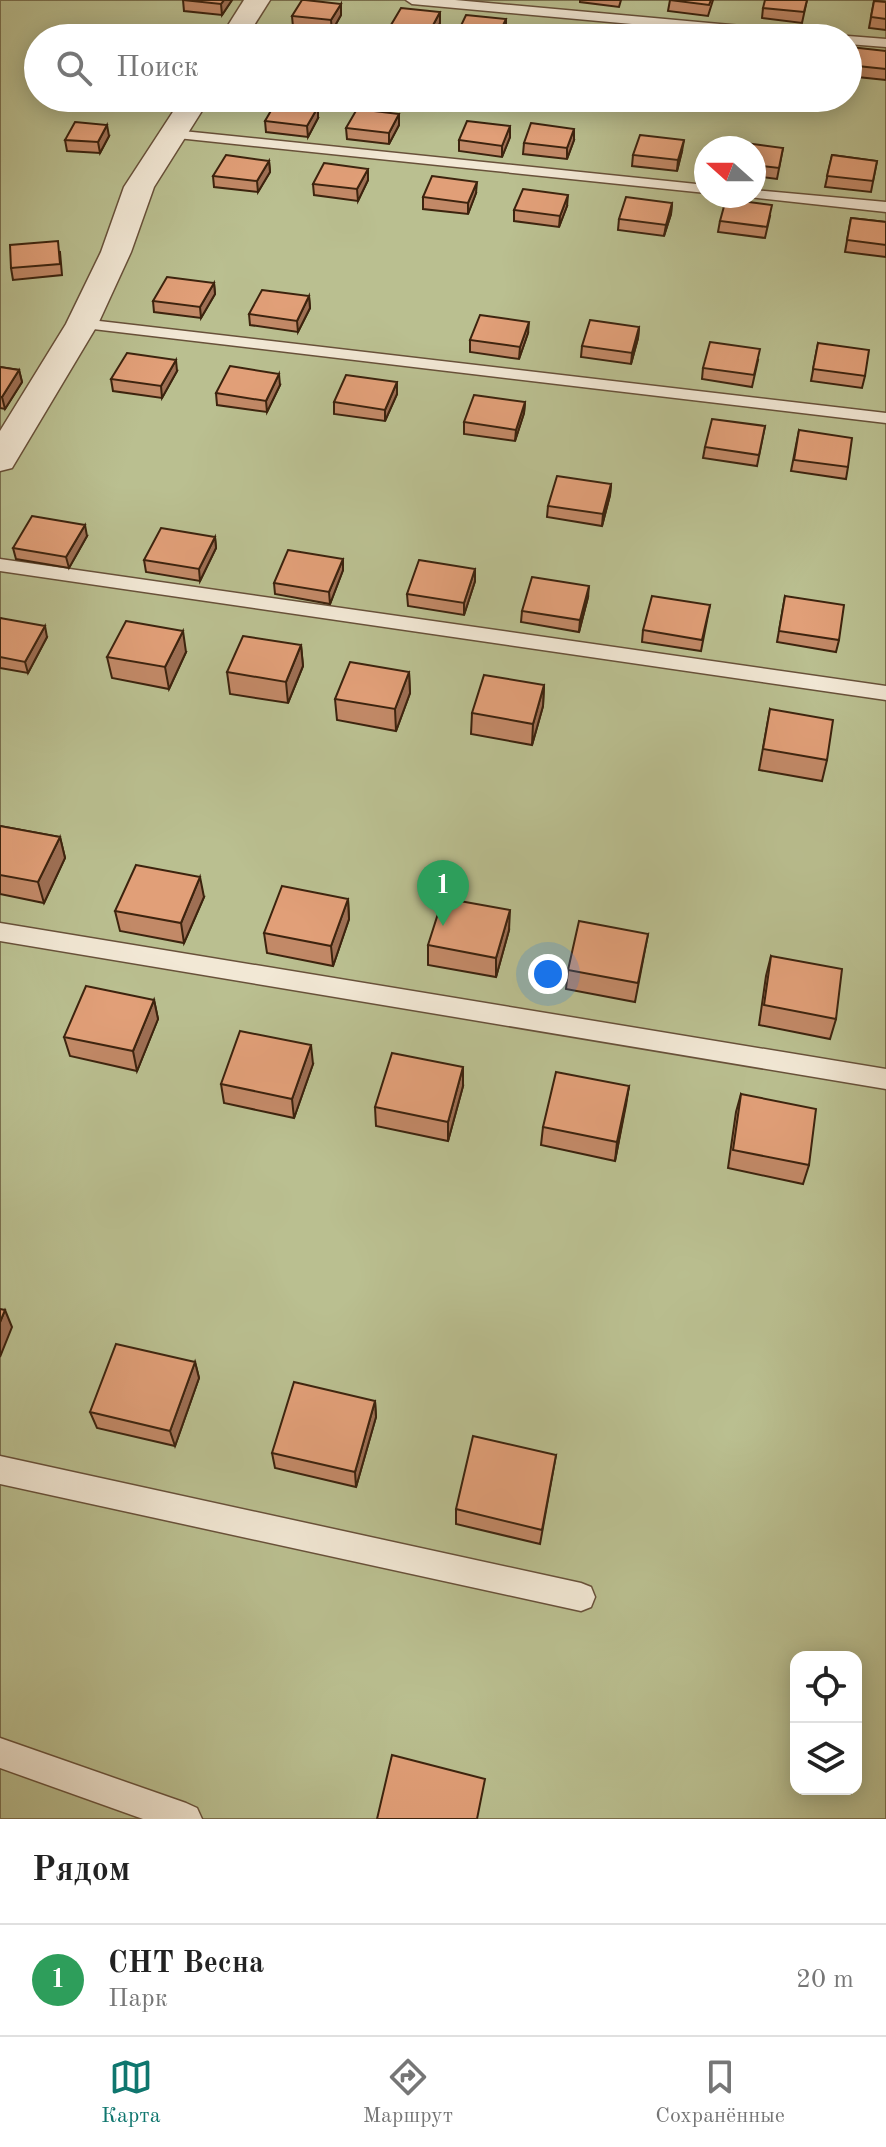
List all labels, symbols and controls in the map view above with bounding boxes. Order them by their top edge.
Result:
search box [24,24,862,112]
icon: search [52,46,96,90]
text: Поиск [116,53,199,83]
north arrow [694,136,766,208]
pin: 1 [417,860,469,926]
your location [528,954,568,994]
map controls [790,1651,862,1795]
button: locate [790,1651,862,1723]
button: layers [790,1723,862,1795]
text: Рядом [32,1854,131,1888]
text: СНТ Весна [108,1949,264,1979]
text: 1 [50,1967,66,1993]
text: 20 m [796,1967,854,1993]
text: Парк [108,1986,168,2012]
tab: Карта [101,2055,161,2130]
tab: Маршрут [363,2055,453,2130]
tab: Сохранённые [655,2055,785,2130]

